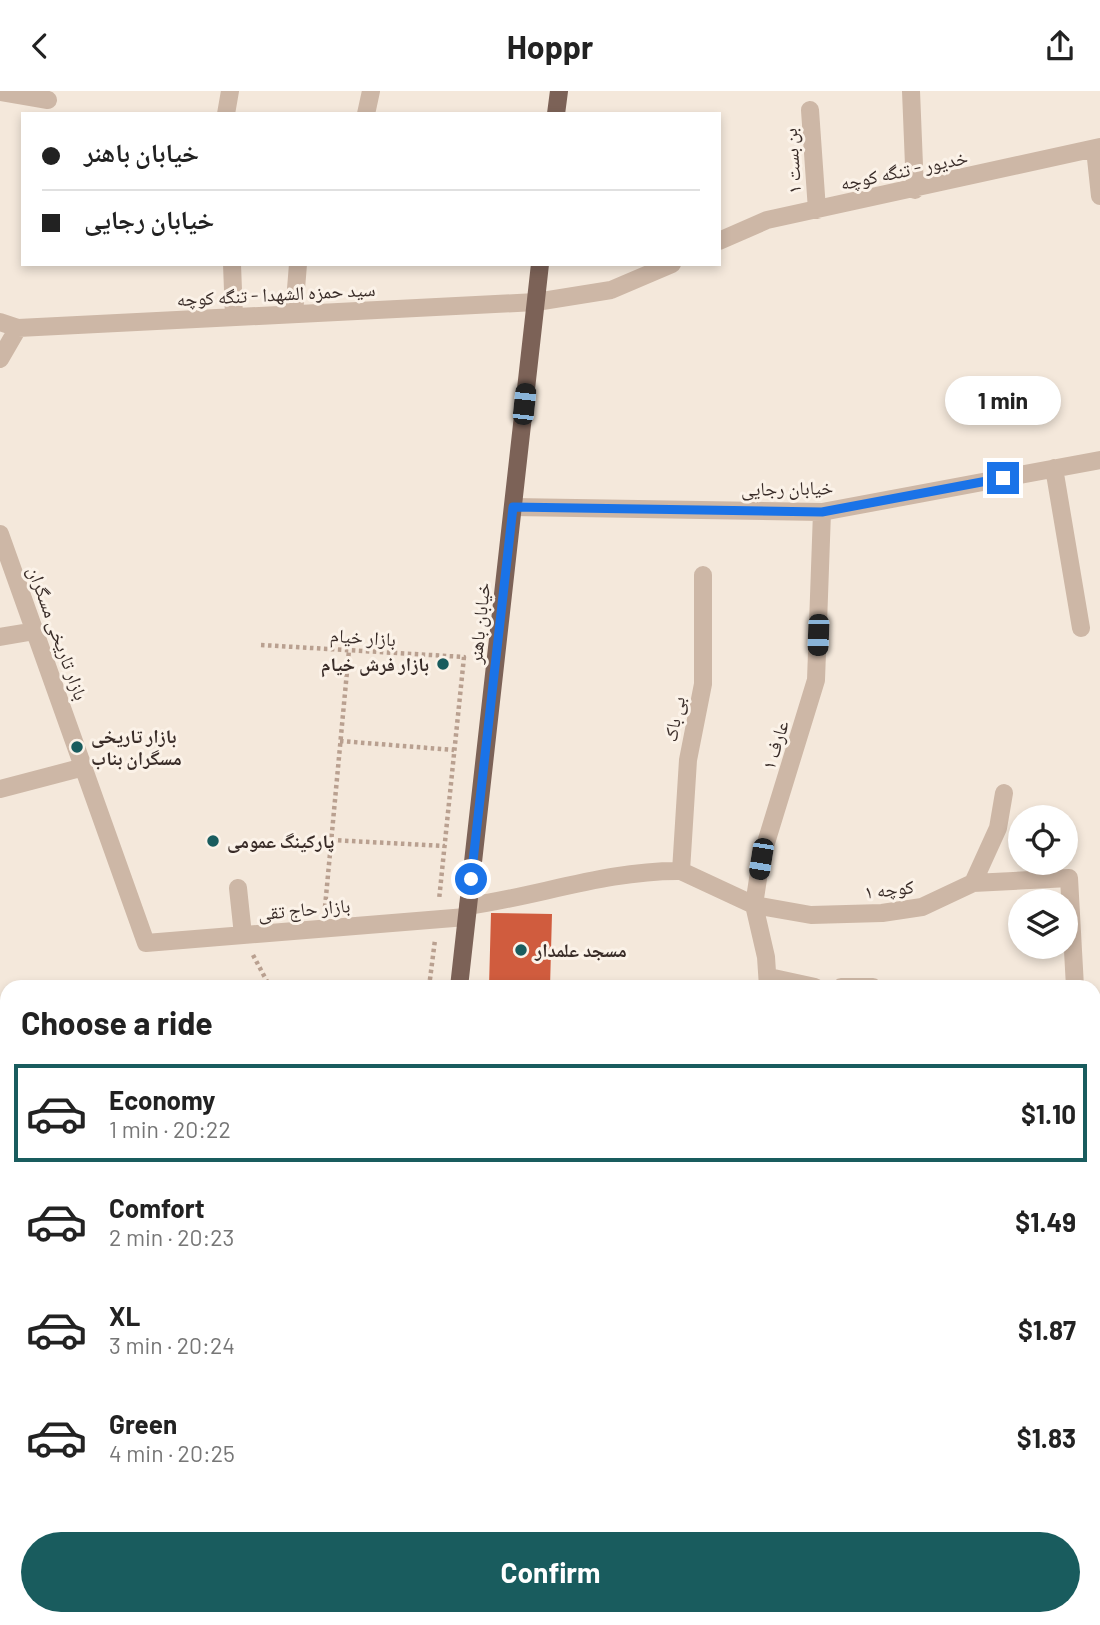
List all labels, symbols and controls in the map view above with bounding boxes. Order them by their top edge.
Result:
icon: back [21,27,59,65]
text: Hoppr [507,27,593,65]
icon: share [1041,27,1079,65]
street label: بن بست ۱ [778,127,806,195]
text: خیابان باهنر [84,136,199,167]
street label: خدیور - تنگه کوچه [838,145,970,195]
text: خیابان رجایی [84,203,214,234]
street label: سید حمزه الشهدا - تنگه کوچه [176,277,376,311]
callout: 1 min [945,377,1061,425]
car [512,382,537,426]
text: 1 min [978,386,1028,414]
route end [987,462,1019,494]
street label: خیابان رجایی [741,475,833,501]
street label: بازار تاریخی مسگران [23,563,93,703]
street label: خیابان باهنر [463,581,495,666]
car [807,614,830,656]
street label: بازار خیام [329,623,397,653]
place label: بازار فرش خیام [321,652,429,678]
marker: بازار فرش خیام [435,656,451,672]
street label: بی باک [658,694,690,744]
street label: عارف ۱ [756,717,794,773]
place label: بازار تاریخی مسگران بناب [91,724,182,770]
marker: بازار تاریخی مسگران بناب [69,739,85,755]
map controls [1008,805,1078,959]
button: locate [1008,805,1078,875]
place label: پارکینگ عمومی [227,829,335,853]
marker: پارکینگ عمومی [205,833,221,849]
car [748,837,775,881]
route start [455,863,487,895]
street label: کوچه ۱ [863,874,915,904]
button: layers [1008,889,1078,959]
street label: بازار حاج تقی [257,893,351,925]
place label: مسجد علمدار [534,938,627,961]
marker: مسجد علمدار [513,942,529,958]
text: Choose a ride [21,1003,213,1041]
icon: car [25,1082,88,1145]
text: Economy [109,1084,215,1115]
text: $1.10 [1021,1098,1076,1129]
text: 1 min · 20:22 [109,1115,231,1143]
icon: car [25,1190,88,1253]
text: Comfort [109,1192,205,1223]
text: $1.49 [1015,1206,1076,1237]
text: 2 min · 20:23 [109,1223,234,1251]
icon: car [25,1298,88,1361]
text: XL [109,1300,140,1331]
text: $1.87 [1018,1314,1076,1345]
text: 3 min · 20:24 [109,1331,235,1359]
icon: car [25,1406,88,1469]
text: Green [109,1408,177,1439]
text: $1.83 [1017,1422,1076,1453]
text: 4 min · 20:25 [109,1439,235,1467]
button: Confirm [21,1532,1080,1612]

